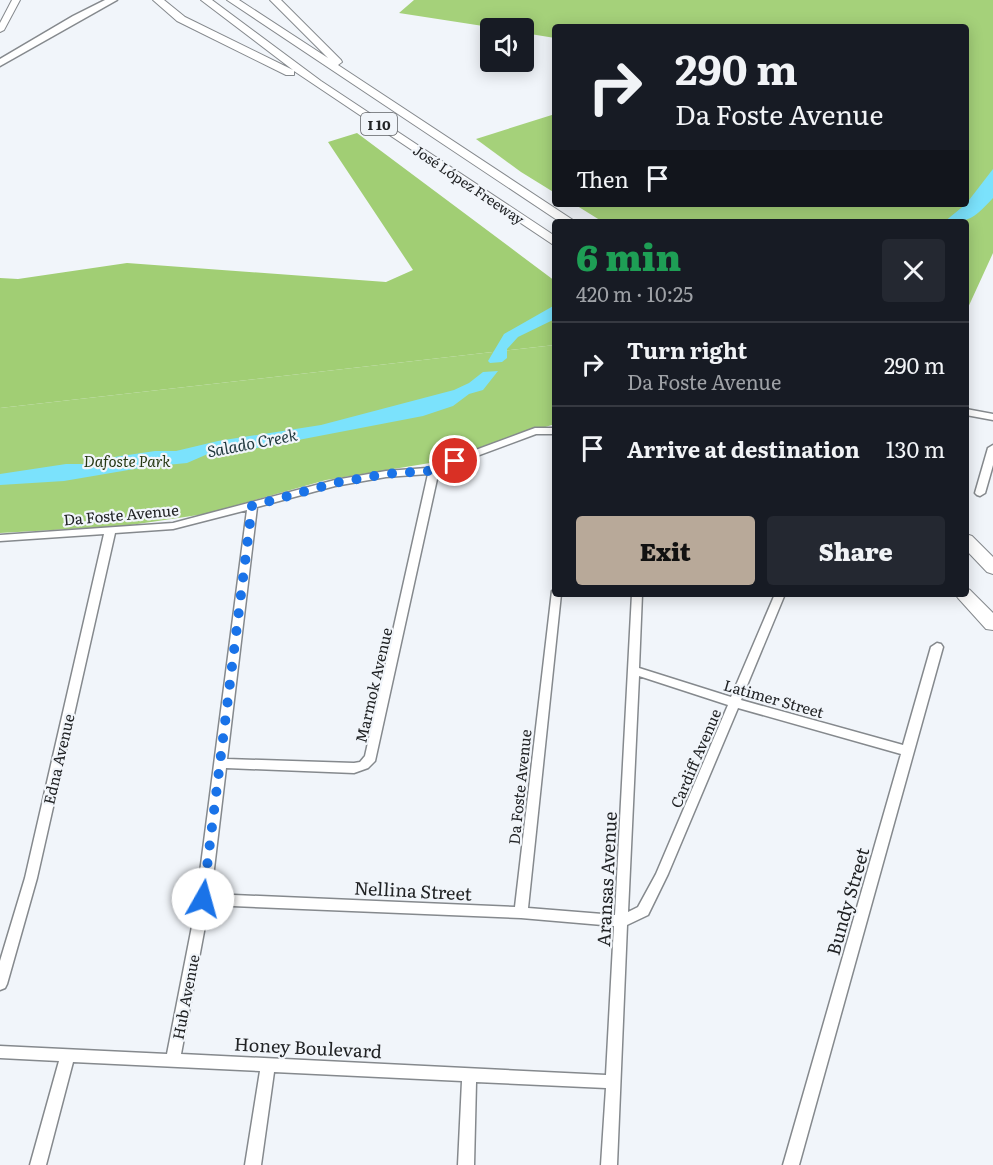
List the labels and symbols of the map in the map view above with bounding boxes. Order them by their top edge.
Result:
road number: I 10 [361,113,397,135]
street label: José López Freeway [410,139,529,229]
water label: Salado Creek [205,421,299,462]
pin [429,435,480,486]
park label: Dafoste Park [84,449,171,472]
street label: Da Foste Avenue [62,497,180,531]
street label: Marmok Avenue [349,625,397,745]
street label: Latimer Street [721,673,827,723]
street label: Cardiff Avenue [664,705,726,811]
street label: Edna Avenue [36,711,80,807]
street label: Da Foste Avenue [502,728,537,846]
street label: Aransas Avenue [589,811,623,947]
street label: Bundy Street [819,843,875,958]
position arrow [171,867,235,931]
street label: Nellina Street [353,873,473,907]
street label: Hub Avenue [165,952,205,1042]
street label: Honey Boulevard [233,1030,383,1064]

